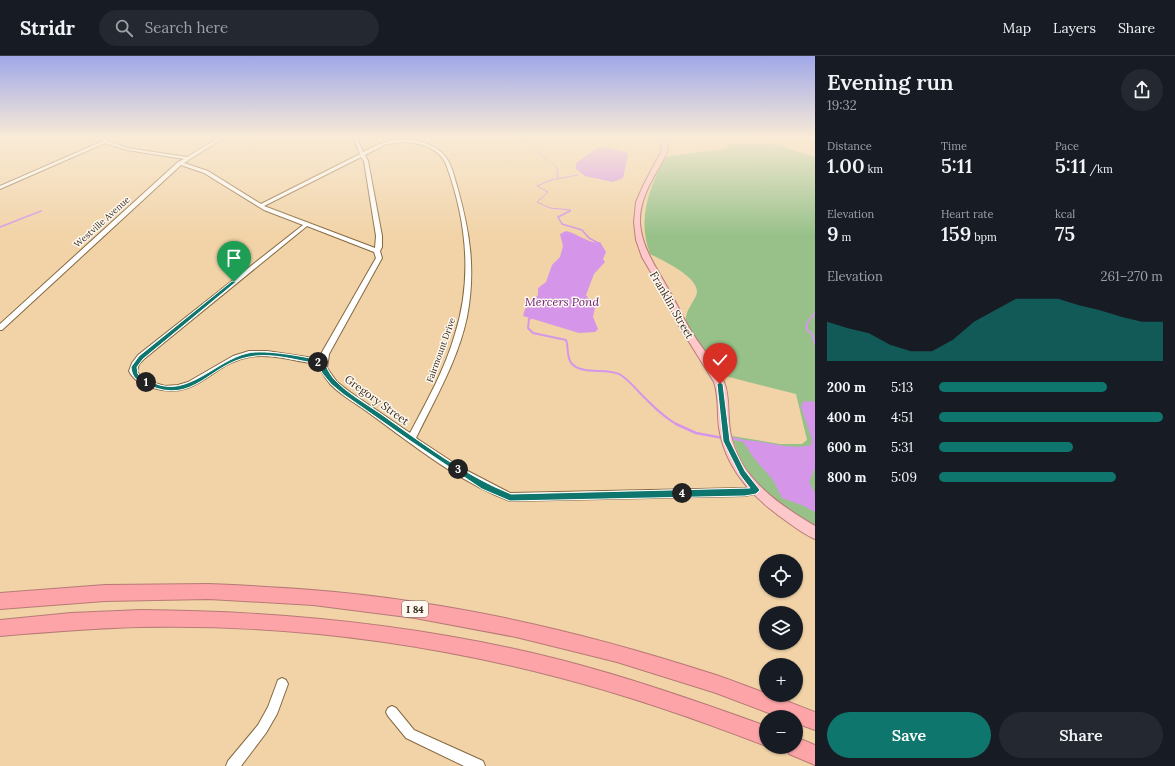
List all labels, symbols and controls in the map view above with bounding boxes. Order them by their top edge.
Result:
search box [99,10,379,46]
text: Stridr [20,16,75,40]
icon: search [113,17,135,39]
text: Search here [145,18,228,37]
text: Map [1003,19,1031,37]
text: Layers [1053,19,1096,37]
text: Share [1118,19,1155,37]
text: Evening run [827,68,954,96]
button: share [1121,69,1163,111]
text: 19:32 [827,97,857,114]
text: Distance [827,139,872,153]
text: Time [941,139,967,153]
text: Pace [1055,139,1079,153]
text: 1.00 [827,153,865,178]
text: 5:11 [941,153,973,178]
text: 5:11 [1055,153,1087,178]
text: km [865,162,883,176]
text: /km [1087,162,1113,176]
street label: Westville Avenue [72,194,132,249]
text: Elevation [827,207,874,221]
text: Heart rate [941,207,993,221]
text: kcal [1055,207,1075,221]
text: 9 [827,221,839,246]
text: 159 [941,221,971,246]
text: 75 [1055,221,1075,246]
text: m [839,230,851,244]
text: bpm [971,230,997,244]
pin [217,241,251,282]
icon: arrive [223,247,245,269]
text: Elevation [827,268,883,285]
text: 261–270 m [1101,268,1163,285]
street label: Franklin Street [647,269,697,342]
water label: Mercers Pond [525,294,599,309]
street label: Fairmount Drive [424,316,457,384]
pin [703,343,737,384]
icon: check [709,349,731,371]
pin: 2 [308,352,328,372]
text: 2 [315,355,321,369]
pin: 1 [136,372,156,392]
street label: Gregory Street [342,372,413,429]
text: 1 [144,375,148,389]
text: 200 m [827,379,866,396]
text: 5:13 [891,379,913,396]
text: 400 m [827,409,866,426]
text: 4:51 [891,409,913,426]
text: 600 m [827,439,866,456]
text: 5:31 [891,439,913,456]
pin: 3 [448,459,468,479]
text: 3 [455,462,461,476]
text: 800 m [827,469,866,486]
text: 5:09 [891,469,917,486]
pin: 4 [672,483,692,503]
text: 4 [679,486,685,500]
map controls [759,554,803,754]
button: locate [759,554,803,598]
road number: I 84 [402,601,428,617]
button: layers [759,606,803,650]
button: + [759,658,803,702]
button: − [759,710,803,754]
button: Save [827,712,991,758]
button: Share [999,712,1163,758]

